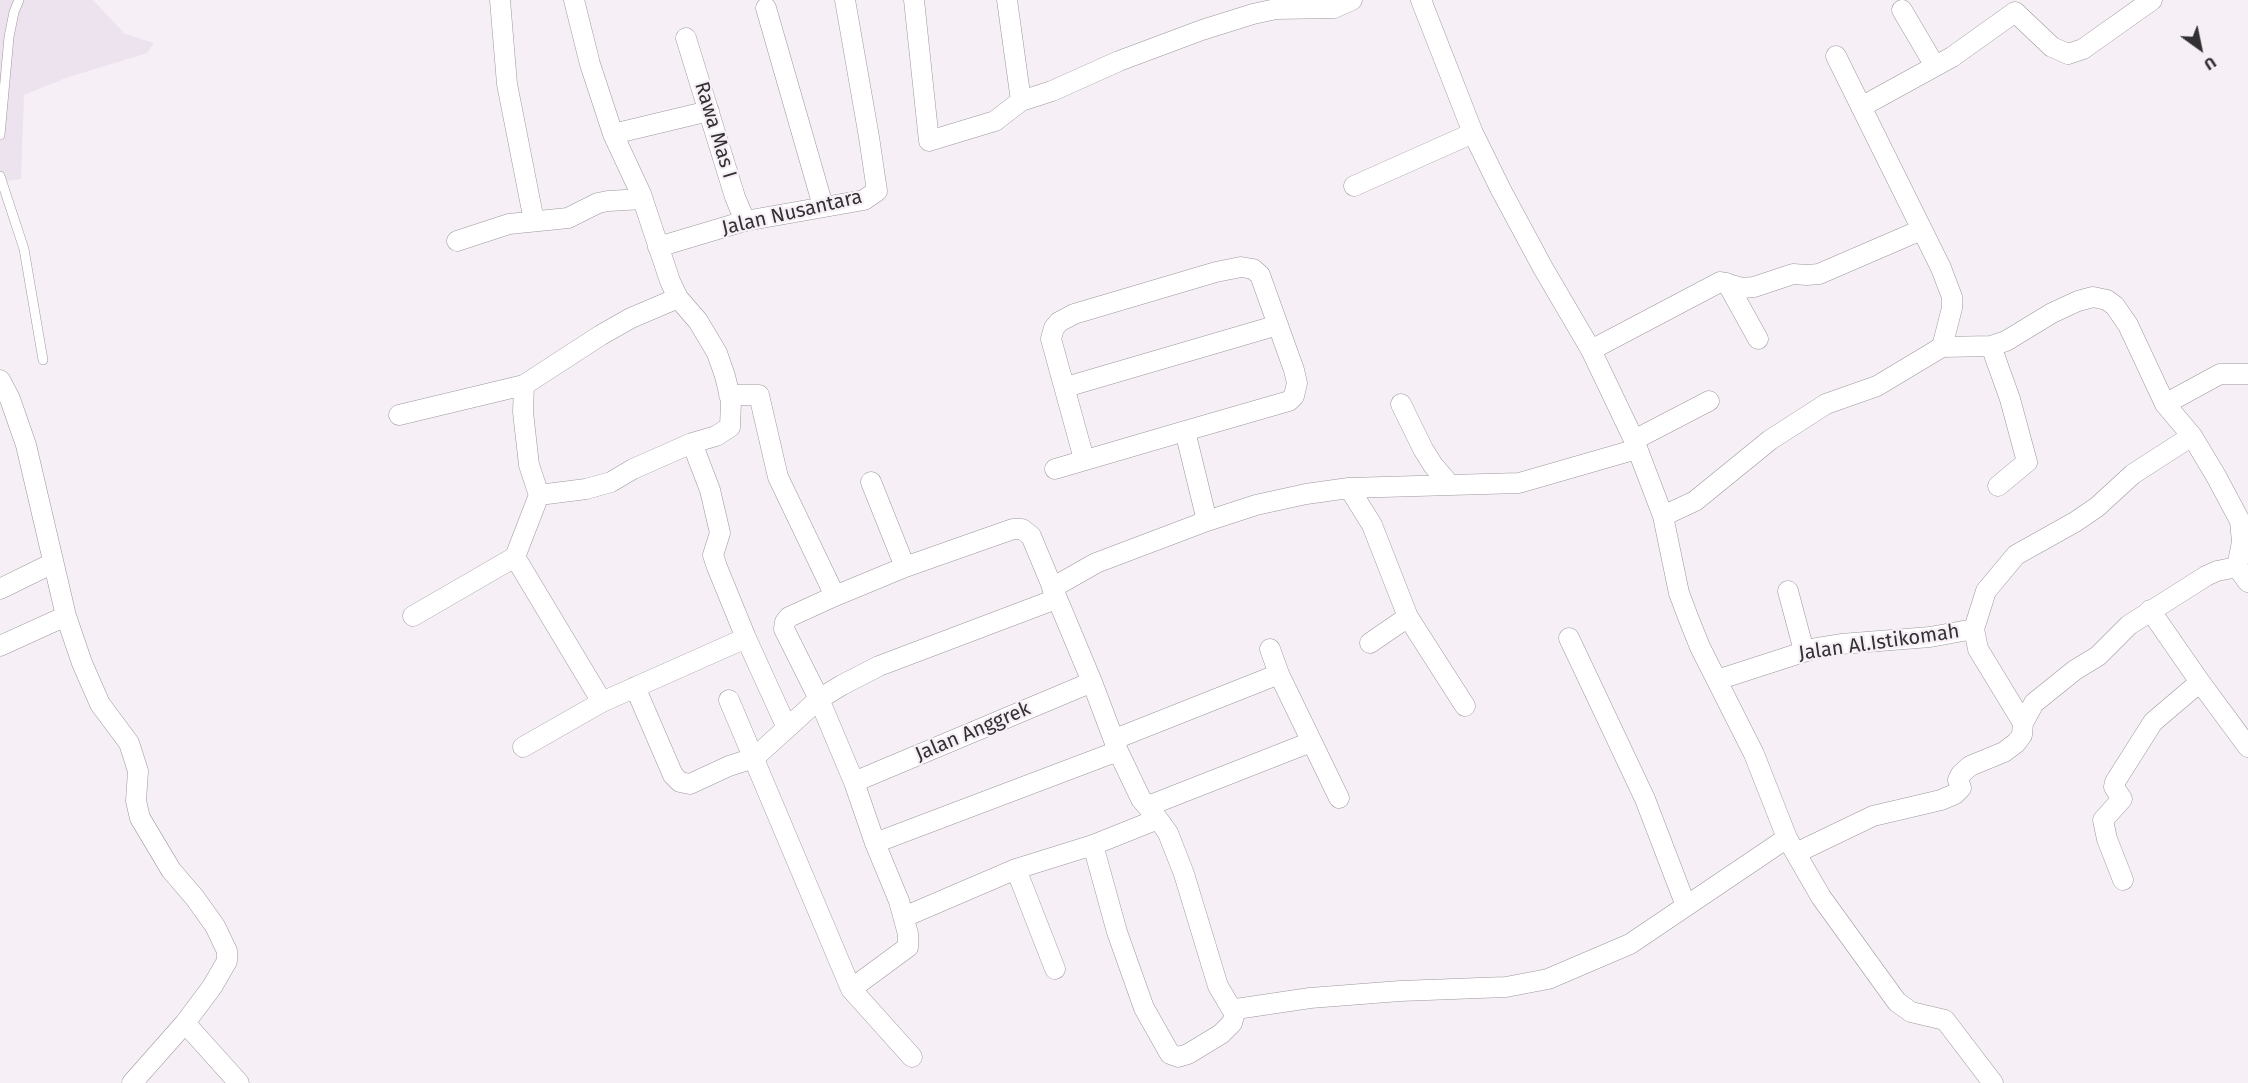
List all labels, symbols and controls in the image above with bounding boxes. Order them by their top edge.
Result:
north arrow [2170,18,2230,78]
text: U [2201,53,2220,74]
street label: Rawa Mas I [689,79,741,181]
street label: Jalan Nusantara [719,185,865,241]
street label: Jalan Al.Istikomah [1797,620,1961,666]
street label: Jalan Anggrek [912,697,1034,767]

